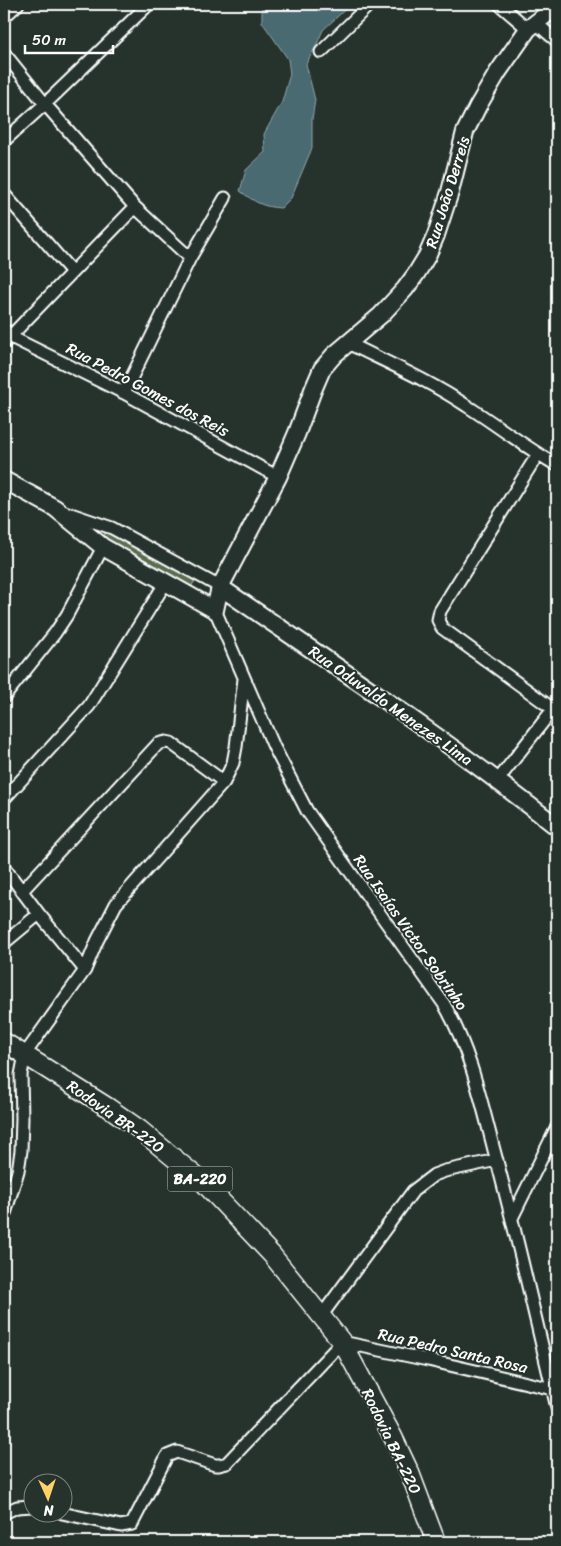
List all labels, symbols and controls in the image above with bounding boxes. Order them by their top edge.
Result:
scale bar [25,22,112,54]
text: 50 m [32,27,67,53]
street label: Rua João Derreis [417,132,478,252]
street label: Rua Pedro Gomes dos Reis [61,334,235,445]
street label: Rua Oduvaldo Menezes Lima [302,637,479,773]
street label: Rua Isaías Victor Sobrinho [346,848,476,1017]
street label: Rodovia BR-220 [61,1072,171,1161]
road number: BA-220 [168,1166,232,1192]
street label: Rua Pedro Santa Rosa [375,1319,531,1382]
street label: Rodovia BA-220 [353,1383,430,1499]
north arrow [22,1474,72,1524]
text: N [43,1498,55,1523]

